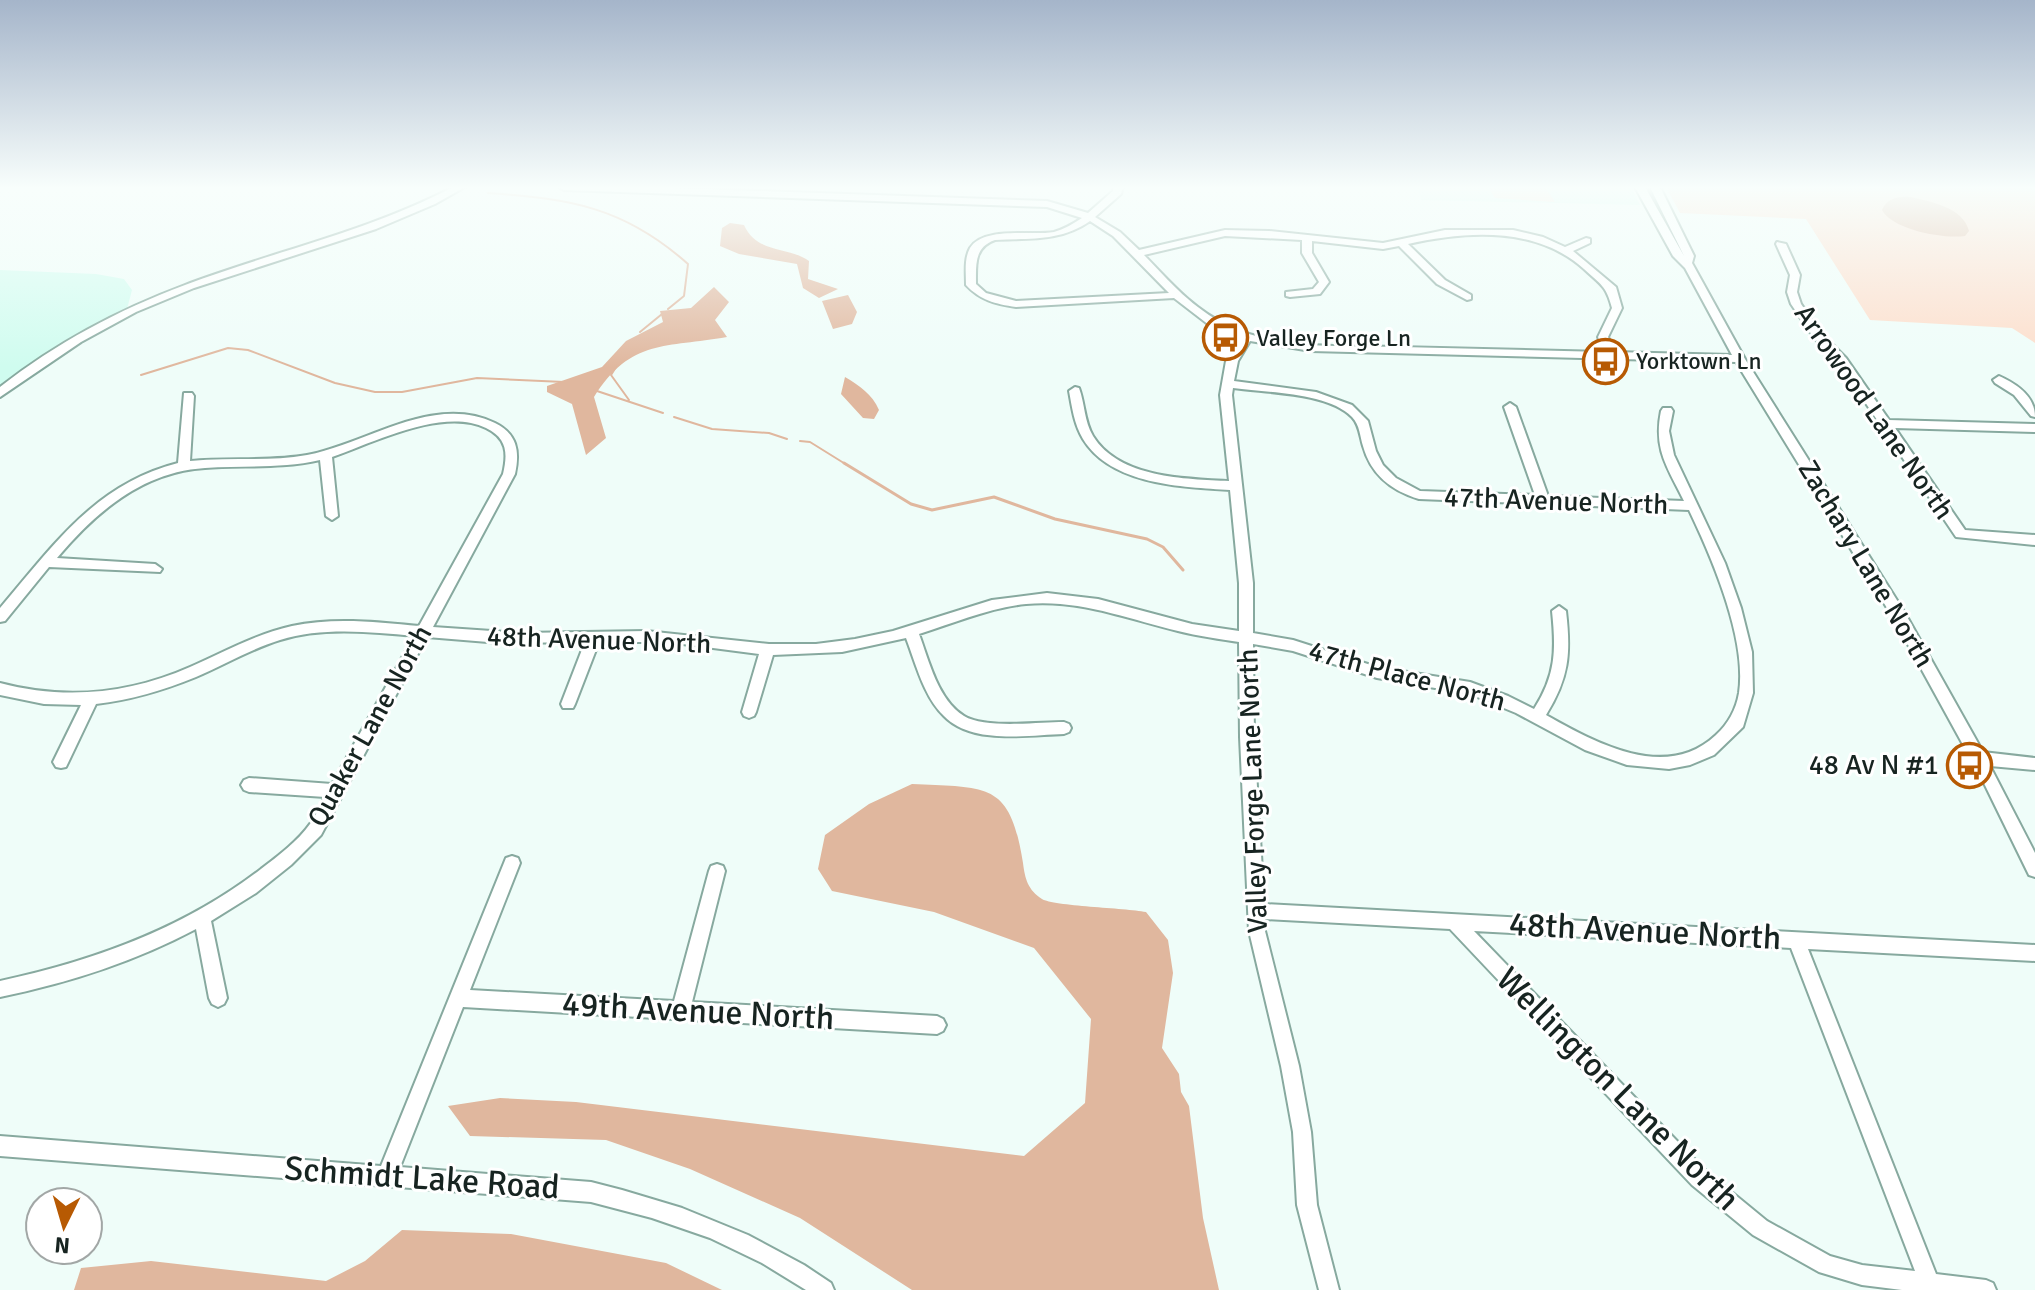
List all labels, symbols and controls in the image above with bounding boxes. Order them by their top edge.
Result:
street label: Arrowood Lane North [1787,298,1961,526]
bus stop icon: Valley Forge Ln [1201,314,1249,362]
place label: Valley Forge Ln [1256,323,1411,353]
bus stop icon: Yorktown Ln [1581,337,1629,385]
place label: Yorktown Ln [1636,346,1762,376]
street label: Zachary Lane North [1791,454,1941,674]
street label: 47th Avenue North [1443,480,1669,522]
street label: Quaker Lane North [301,619,439,833]
street label: 48th Avenue North [486,619,712,661]
street label: 47th Place North [1305,633,1509,719]
street label: Valley Forge Lane North [1231,648,1275,934]
bus stop icon: 48 Av N #1 [1946,741,1994,789]
place label: 48 Av N #1 [1809,748,1939,782]
street label: 48th Avenue North [1508,903,1782,959]
street label: Wellington Lane North [1487,958,1749,1220]
street label: 49th Avenue North [561,983,835,1039]
street label: Schmidt Lake Road [283,1147,561,1209]
north arrow [24,1186,104,1266]
text: N [53,1231,71,1260]

